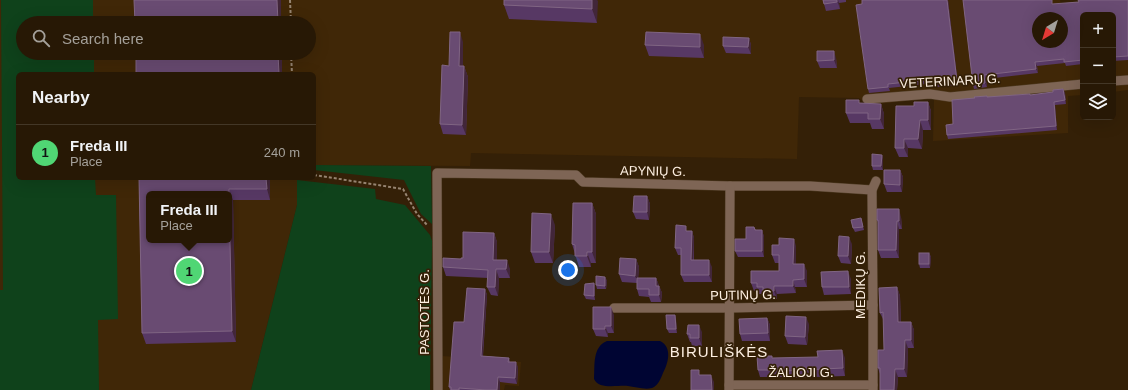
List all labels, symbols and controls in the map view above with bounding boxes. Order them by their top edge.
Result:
north arrow [1032,12,1068,48]
map controls [1080,12,1116,120]
button: + [1080,12,1116,48]
search box [16,16,316,60]
icon: search [30,27,52,49]
text: Search here [62,30,144,47]
button: − [1080,48,1116,84]
street label: VETERINARŲ G. [899,71,1001,91]
button: layers [1080,84,1116,120]
text: Nearby [32,88,90,107]
text: Freda III [70,137,128,154]
text: 1 [41,145,49,160]
text: 240 m [264,145,300,160]
text: Place [70,154,103,169]
street label: APYNIŲ G. [620,163,686,179]
popup [146,191,232,243]
text: Freda III [160,201,218,218]
text: Place [160,218,193,233]
street label: MEDIKŲ G. [853,251,868,319]
pin: 1 [176,256,202,286]
your location [558,260,578,280]
street label: PASTOTĖS G. [417,269,432,355]
street label: PUTINŲ G. [710,287,776,303]
district label: BIRULIŠKĖS [670,343,768,360]
street label: ŽALIOJI G. [768,365,834,380]

